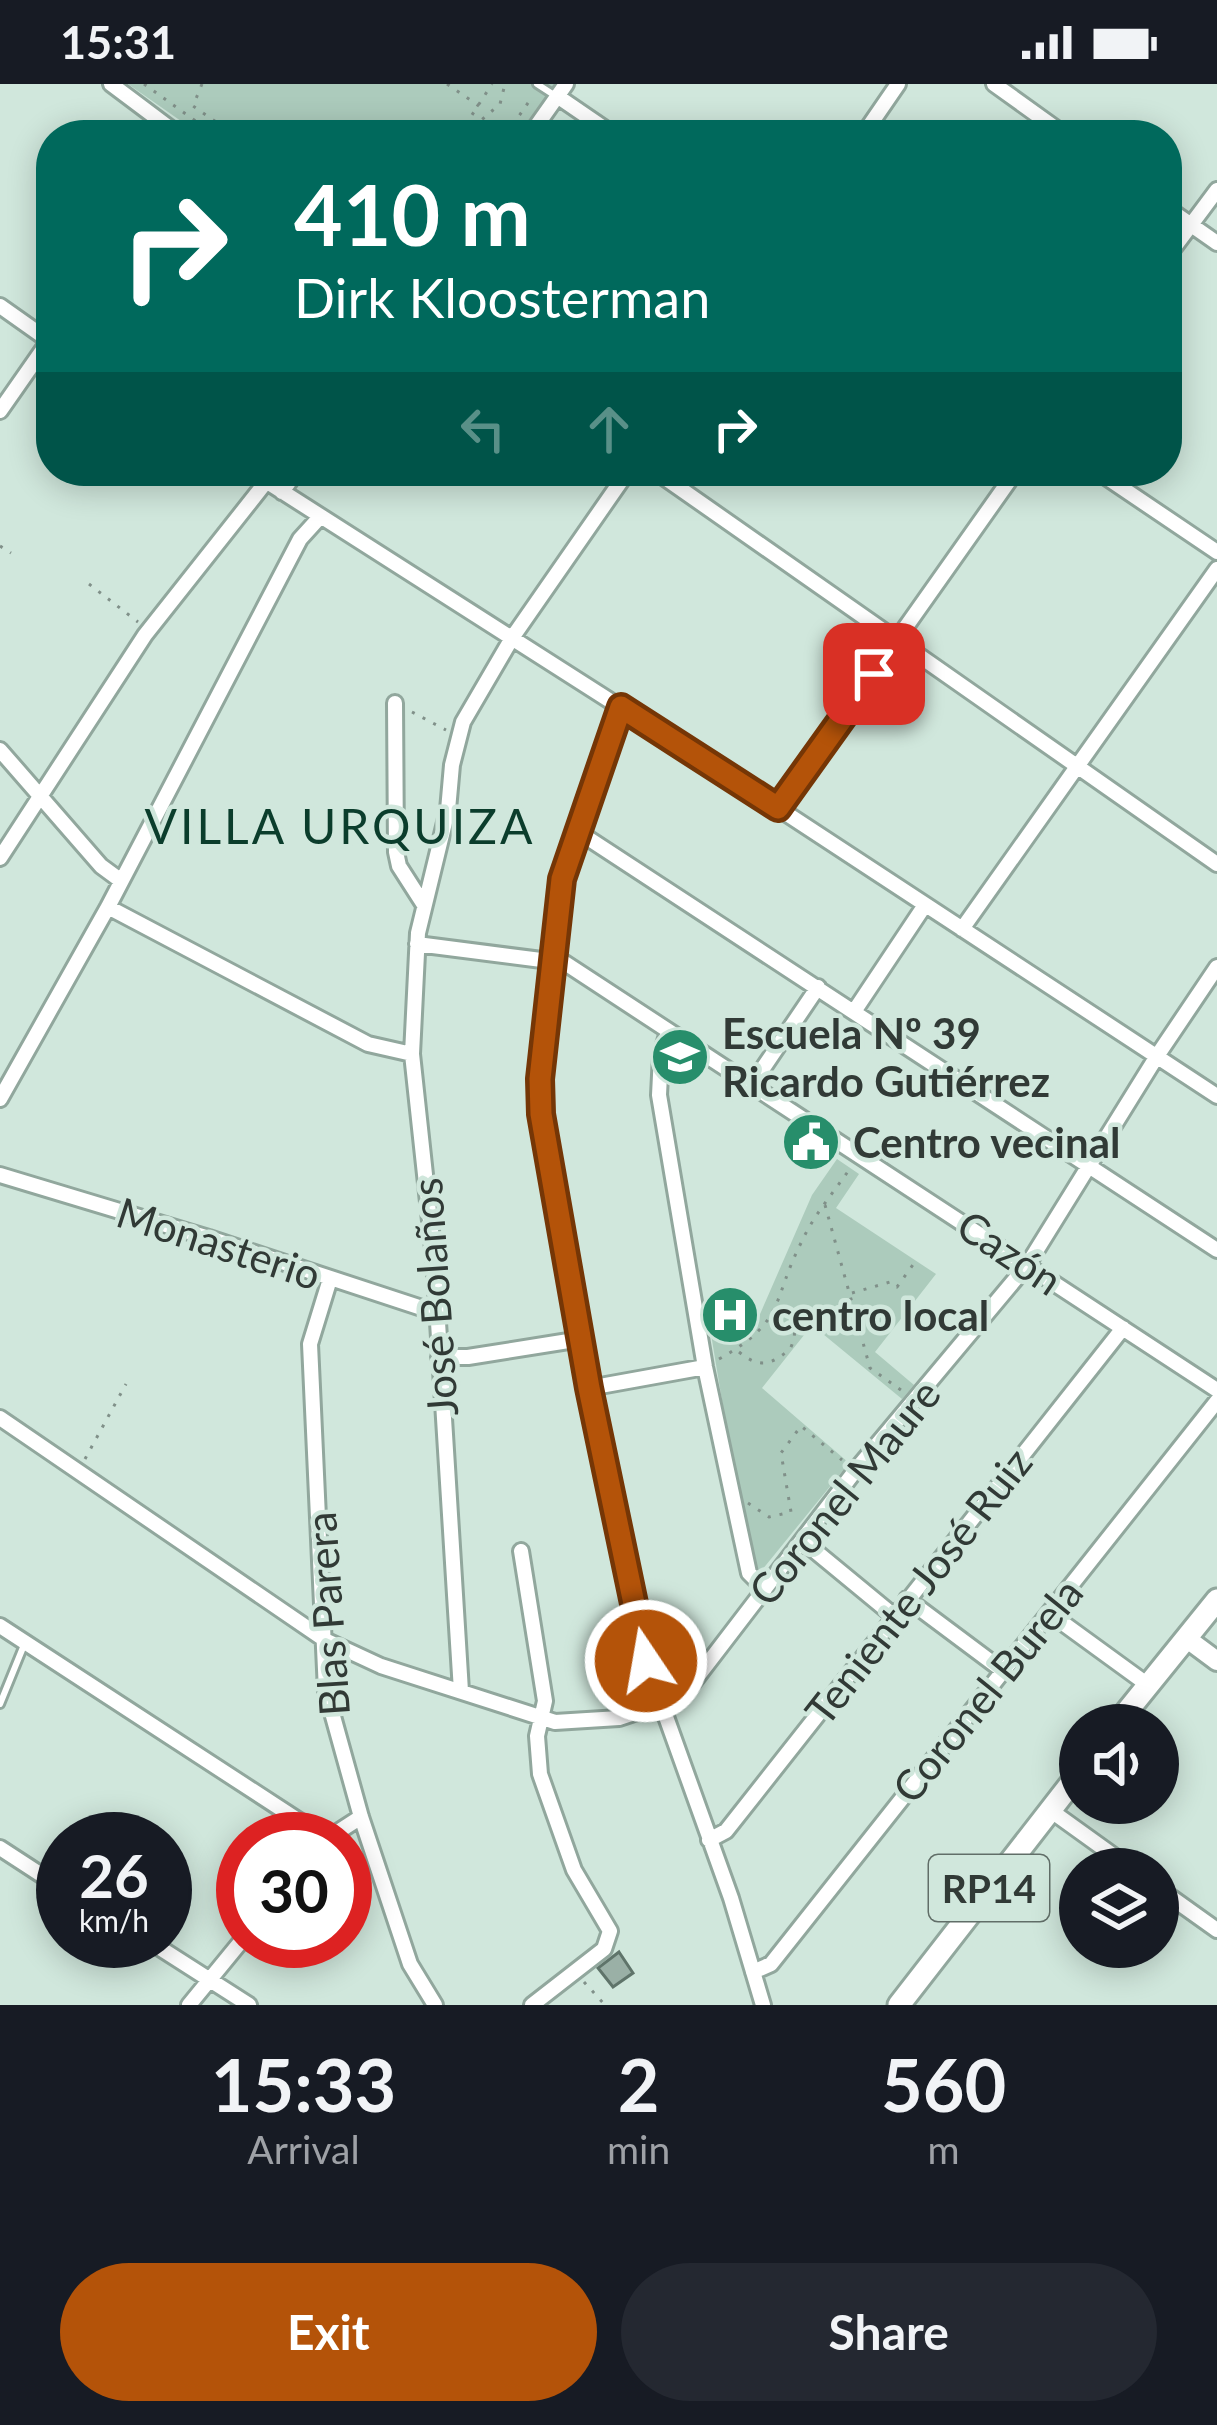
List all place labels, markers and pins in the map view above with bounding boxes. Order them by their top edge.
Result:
pin [823,623,925,725]
place label: Escuela Nº 39 Ricardo Gutiérrez [722,1008,1050,1106]
school or university icon: Escuela Nº 39 Ricardo Gutiérrez [649,1026,711,1088]
public building icon: Centro vecinal [780,1111,842,1173]
place label: Centro vecinal [853,1117,1120,1167]
hospital icon: centro local [699,1284,761,1346]
place label: centro local [772,1290,989,1340]

